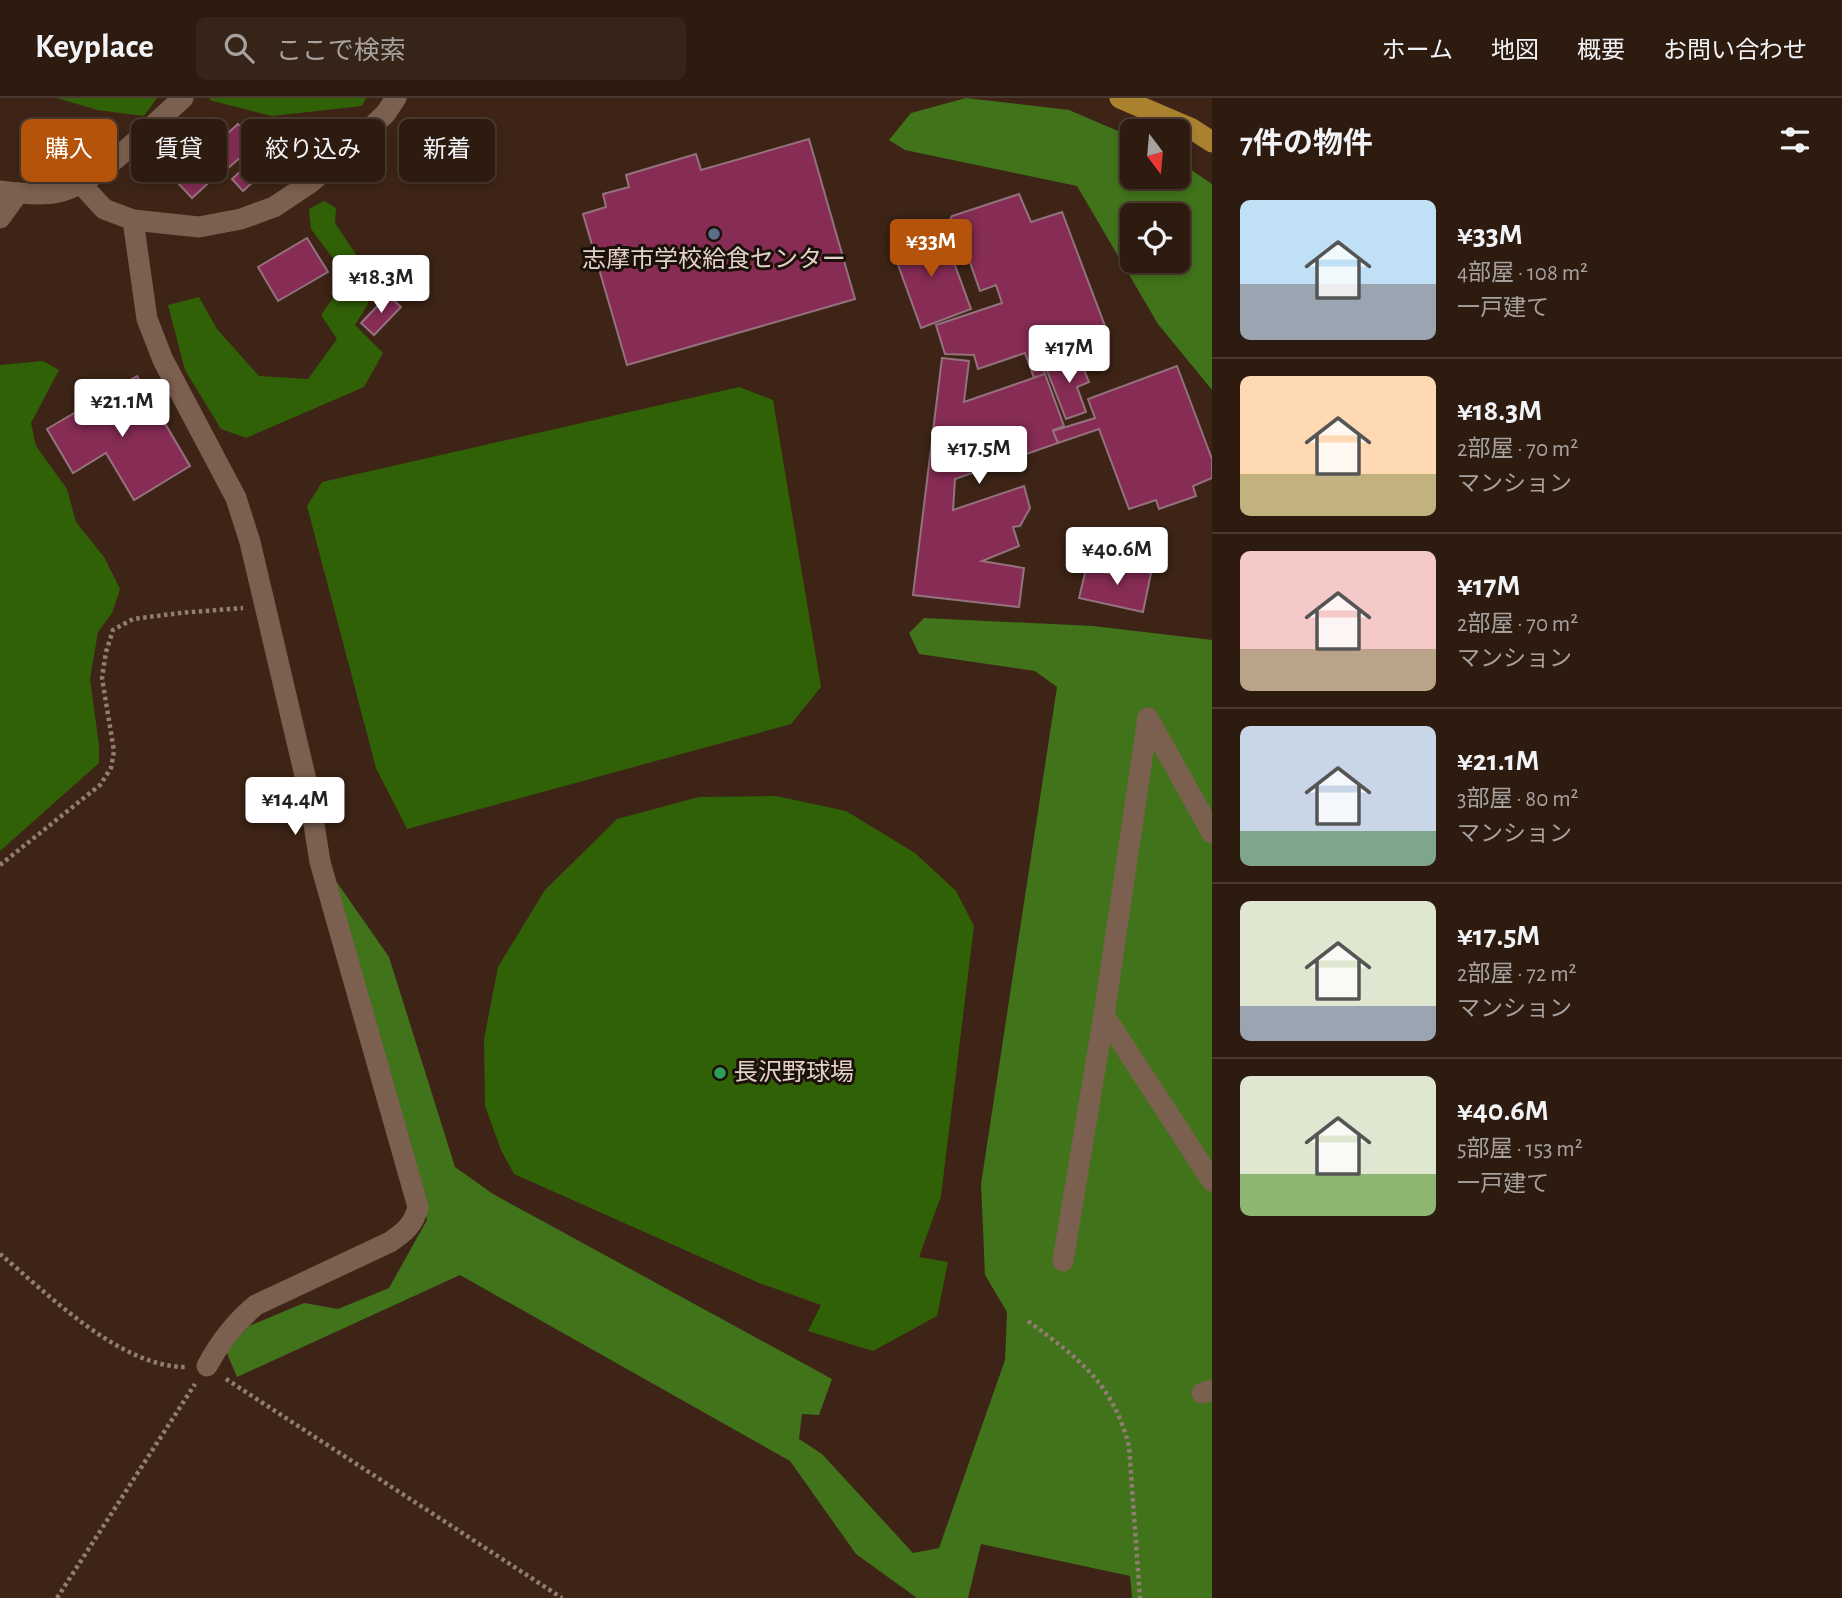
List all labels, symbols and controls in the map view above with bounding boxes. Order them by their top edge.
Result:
search box [196,17,686,80]
icon: search [220,29,258,67]
text: Keyplace [35,31,154,64]
text: ここで検索 [276,38,406,64]
text: ホーム [1382,39,1453,63]
text: 地図 [1491,39,1539,63]
text: 概要 [1577,39,1625,63]
text: お問い合わせ [1663,39,1807,63]
chip: 購入 [21,119,117,182]
chip: 賃貸 [131,119,227,182]
chip: 絞り込み [241,119,385,182]
chip: 新着 [399,119,495,182]
north arrow [1120,119,1190,189]
map controls [1120,119,1190,273]
icon: filters [1776,121,1814,159]
text: 7件の物件 [1240,129,1373,159]
button: locate [1120,203,1190,273]
pin: ¥33M [890,220,972,279]
text: ¥33M [1457,220,1523,250]
marker: 志摩市学校給食センター [706,226,722,242]
icon: home [1296,228,1380,312]
text: ¥33M [906,230,956,253]
place label: 志摩市学校給食センター [582,246,846,272]
pin: ¥18.3M [324,256,438,315]
text: 4部屋 · 108 m² [1457,262,1588,285]
text: ¥18.3M [348,266,414,289]
text: 一戸建て [1457,297,1549,320]
pin: ¥17M [1028,326,1110,385]
text: ¥17M [1045,336,1093,359]
pin: ¥21.1M [65,380,179,439]
text: ¥21.1M [90,390,154,413]
text: ¥18.3M [1457,396,1542,426]
icon: home [1296,404,1380,488]
pin: ¥17.5M [922,426,1036,486]
text: ¥17.5M [947,437,1011,460]
text: 2部屋 · 70 m² [1457,438,1578,461]
text: マンション [1457,473,1572,496]
pin: ¥40.6M [1060,528,1174,587]
text: ¥40.6M [1082,538,1152,561]
text: ¥17M [1457,571,1520,601]
icon: home [1296,579,1380,663]
text: 2部屋 · 70 m² [1457,613,1578,636]
text: マンション [1457,648,1572,671]
text: ¥21.1M [1457,746,1539,776]
icon: home [1296,754,1380,838]
pin: ¥14.4M [238,778,352,837]
text: ¥14.4M [261,788,329,811]
text: 3部屋 · 80 m² [1457,788,1579,811]
text: マンション [1457,823,1572,846]
text: ¥17.5M [1457,921,1540,951]
icon: home [1296,929,1380,1013]
text: 2部屋 · 72 m² [1457,963,1577,986]
text: マンション [1457,998,1572,1021]
place label: 長沢野球場 [734,1059,854,1085]
marker: 長沢野球場 [712,1065,728,1081]
text: ¥40.6M [1457,1096,1549,1126]
icon: home [1296,1104,1380,1188]
text: 5部屋 · 153 m² [1457,1138,1583,1161]
text: 一戸建て [1457,1173,1549,1196]

